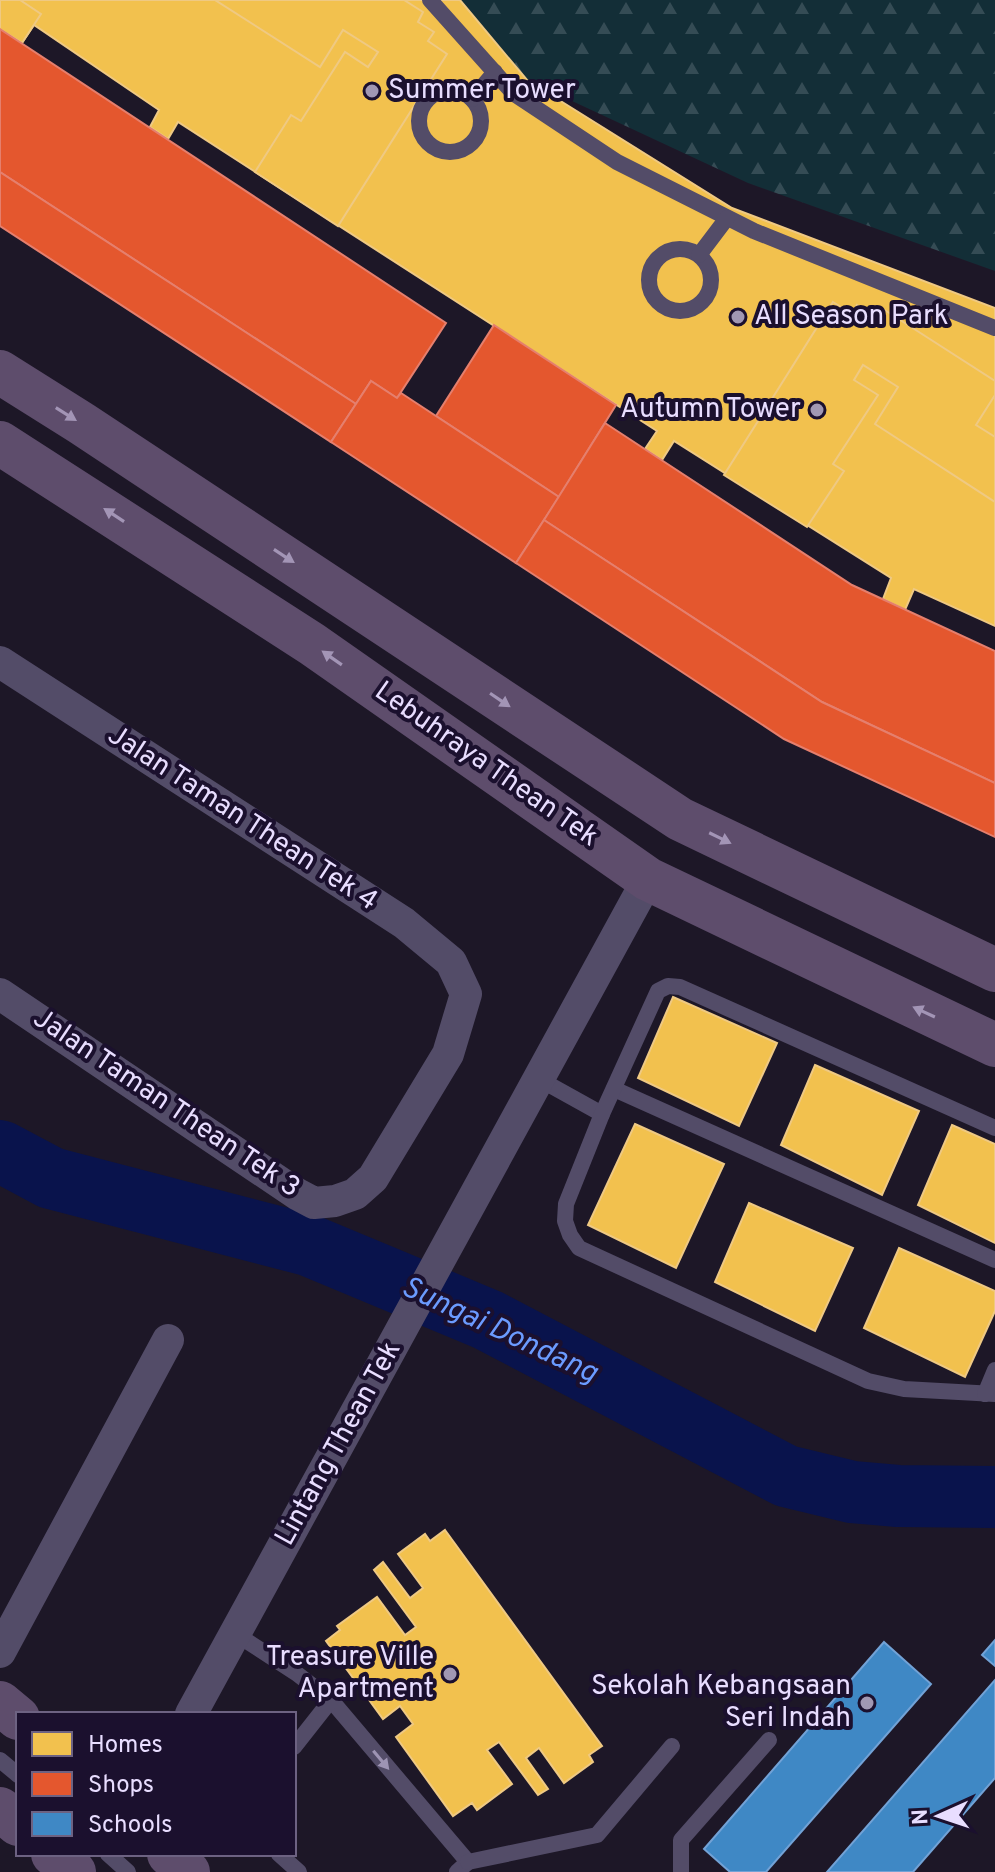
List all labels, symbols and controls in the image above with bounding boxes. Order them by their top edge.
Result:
place label: Summer Tower [388,73,576,109]
marker: Summer Tower [363,82,381,100]
place label: All Season Park [754,299,949,335]
marker: All Season Park [729,308,747,326]
place label: Autumn Tower [620,392,801,428]
marker: Autumn Tower [808,401,826,419]
one-way arrow [55,406,77,420]
one-way arrow [104,508,125,523]
one-way arrow [273,549,294,564]
one-way arrow [321,651,342,666]
street label: Lebuhraya Thean Tek [367,674,605,856]
one-way arrow [490,692,511,707]
street label: Jalan Taman Thean Tek 4 [100,718,384,920]
one-way arrow [708,831,732,845]
street label: Jalan Taman Thean Tek 3 [26,1001,306,1207]
one-way arrow [913,1005,936,1019]
water label: Sungai Dondang [395,1269,604,1393]
street label: Lintang Thean Tek [268,1335,410,1553]
place label: Treasure Ville Apartment [266,1640,434,1708]
marker: Treasure Ville Apartment [441,1665,459,1683]
place label: Sekolah Kebangsaan Seri Indah [591,1669,851,1737]
marker: Sekolah Kebangsaan Seri Indah [858,1694,876,1712]
legend [16,1712,296,1856]
text: Homes [88,1731,163,1761]
one-way arrow [372,1749,389,1769]
text: Shops [88,1771,154,1801]
north arrow [899,1776,979,1856]
text: N [908,1808,935,1826]
text: Schools [88,1811,173,1841]

